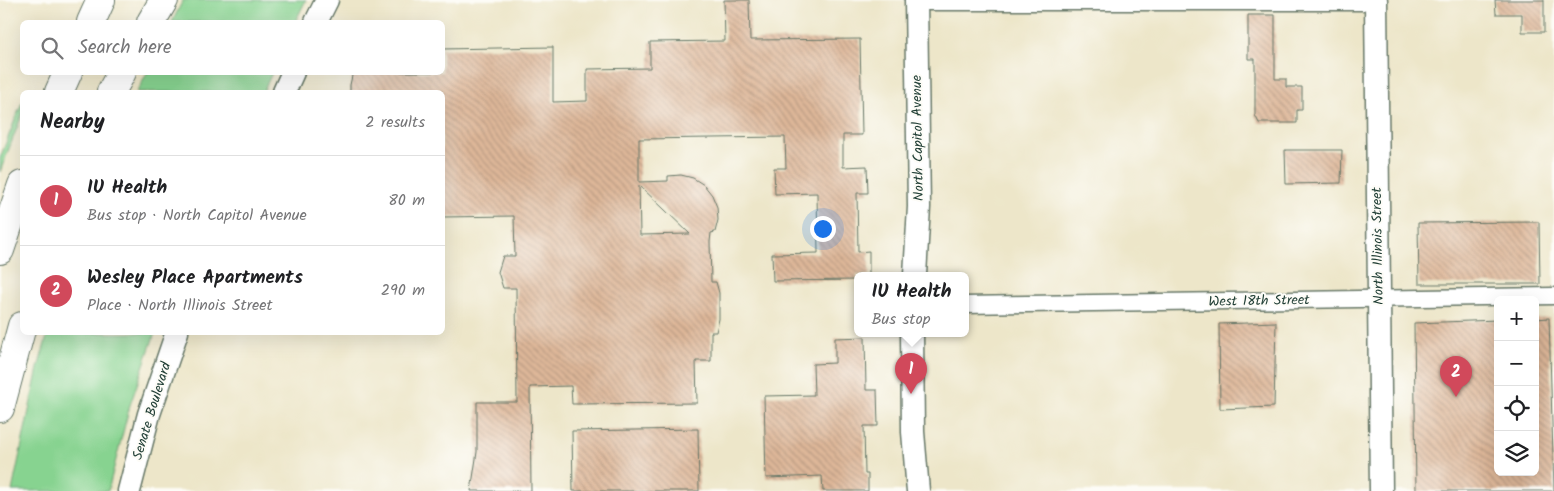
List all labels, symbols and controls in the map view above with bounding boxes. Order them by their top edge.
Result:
search box [20,20,445,75]
text: Search here [78,33,172,63]
icon: search [38,34,66,62]
street label: North Capitol Avenue [906,74,930,201]
text: Nearby [40,106,105,139]
text: 2 results [365,110,425,135]
text: IU Health [87,173,167,203]
street label: North Illinois Street [1366,186,1390,305]
text: 1 [54,188,58,213]
text: 80 m [388,188,425,213]
text: Bus stop · North Capitol Avenue [87,203,307,228]
your location [810,216,836,242]
text: Wesley Place Apartments [87,263,303,293]
popup [854,272,969,337]
text: IU Health [871,277,952,307]
text: 2 [51,278,61,303]
text: 290 m [381,278,425,303]
street label: West 18th Street [1208,289,1310,313]
text: Place · North Illinois Street [87,293,273,318]
map controls [1494,296,1539,476]
button: + [1494,296,1539,341]
text: Bus stop [871,307,930,332]
button: − [1494,341,1539,386]
pin: 1 [895,353,927,394]
pin: 2 [1440,356,1472,397]
street label: Senate Boulevard [127,359,178,462]
button: locate [1494,386,1539,431]
button: layers [1494,431,1539,476]

